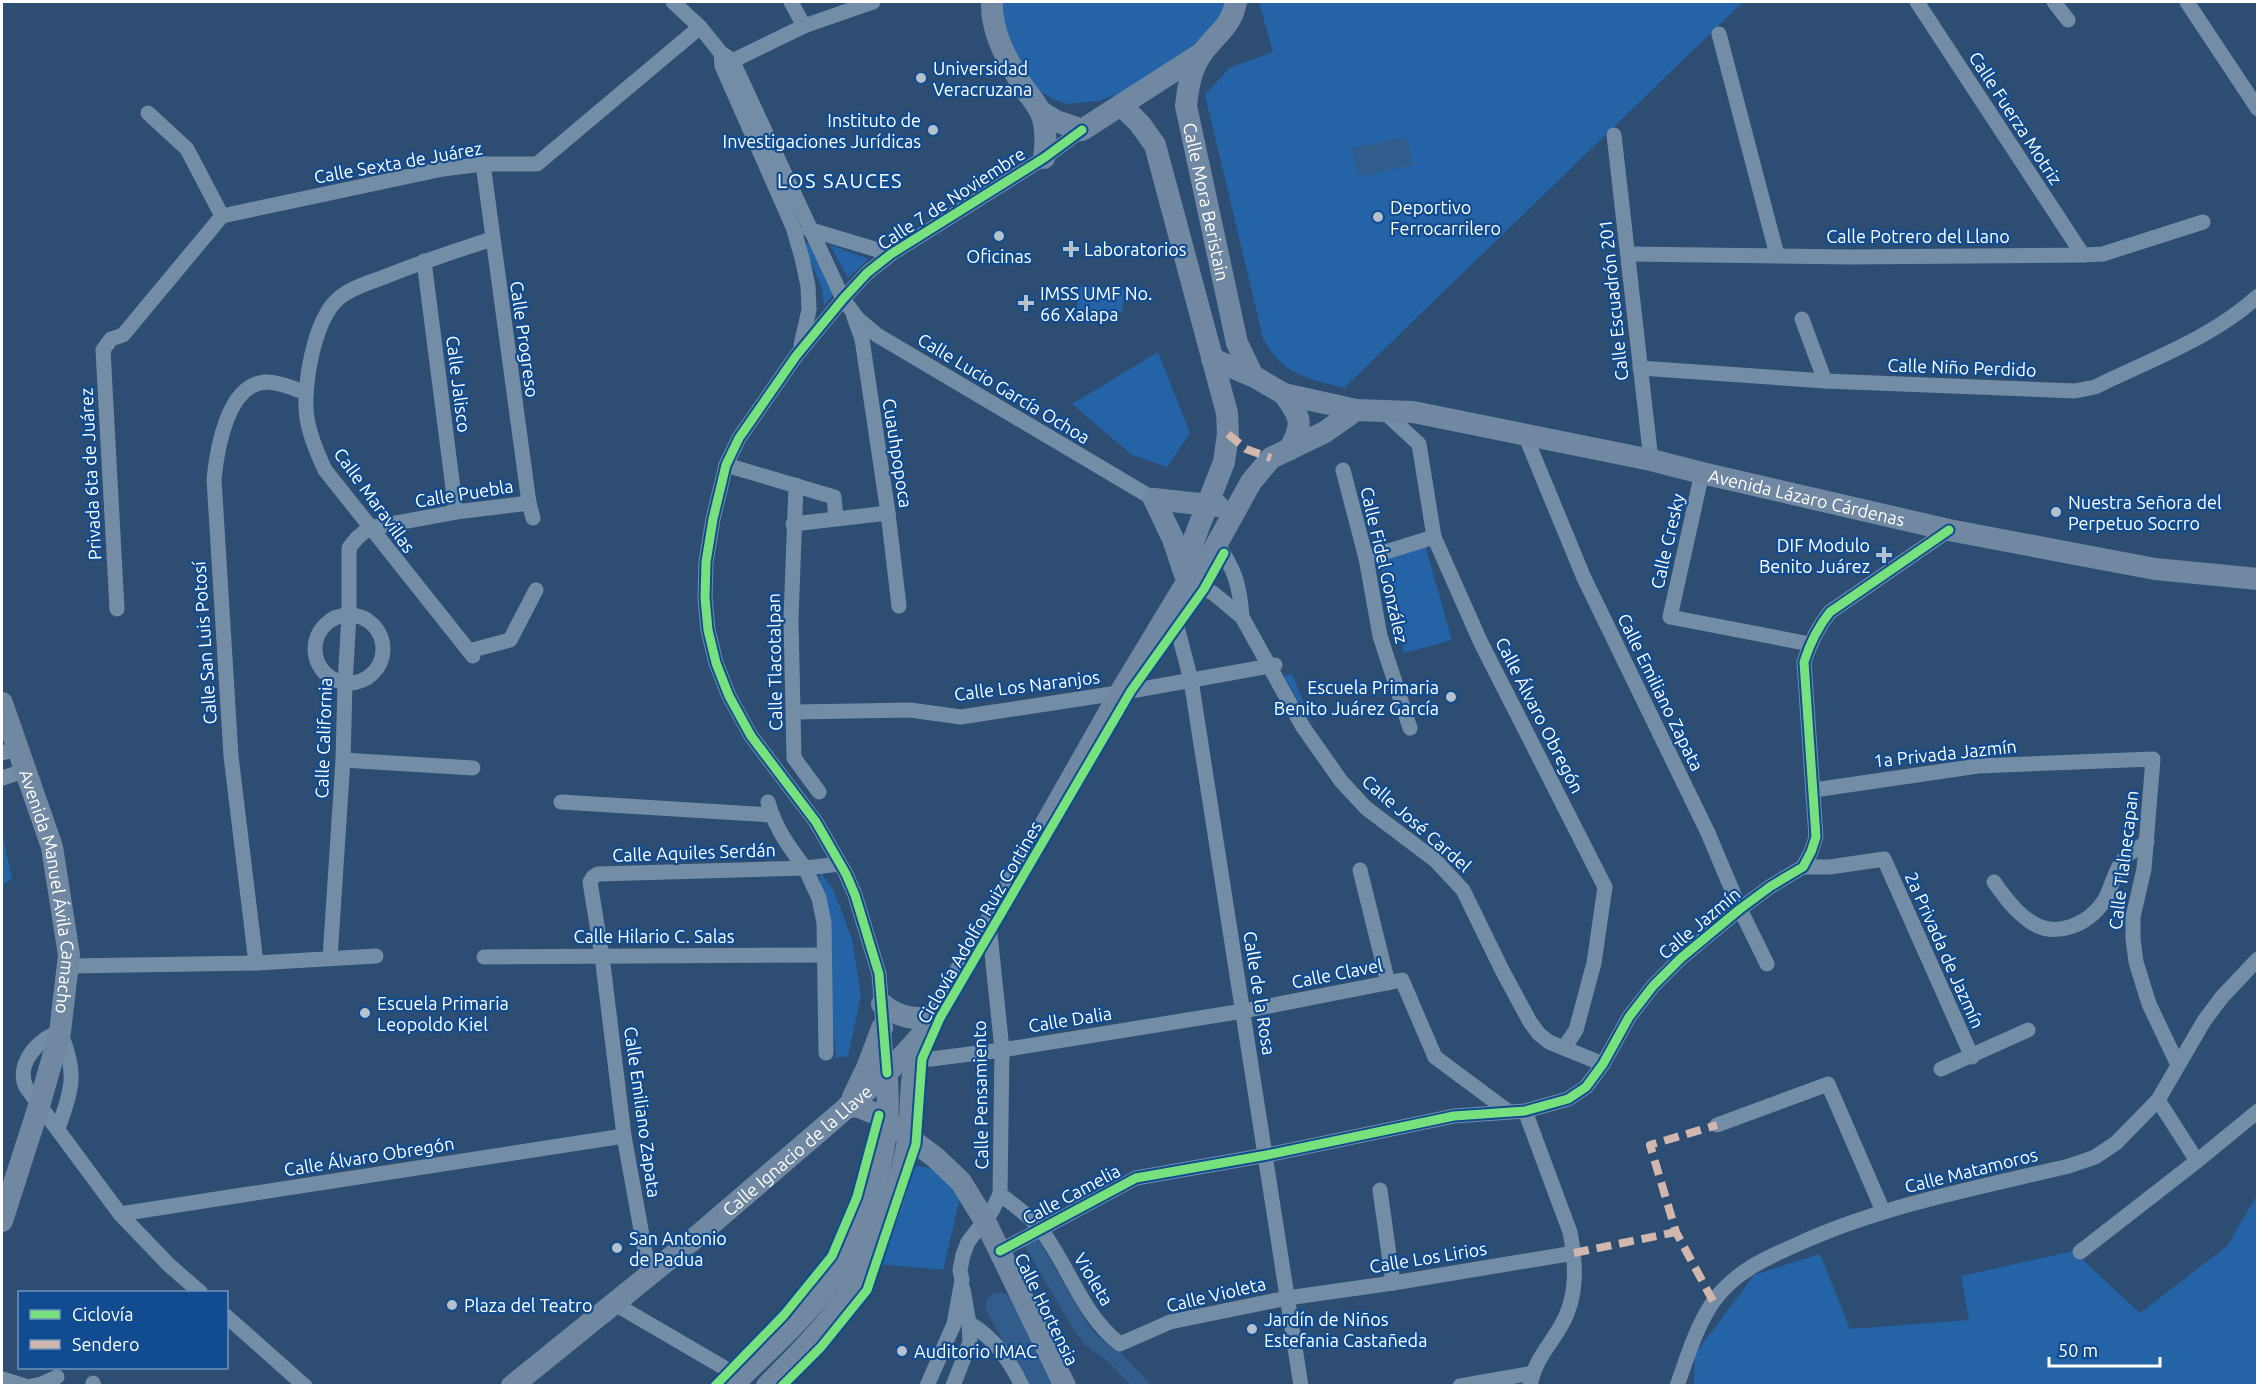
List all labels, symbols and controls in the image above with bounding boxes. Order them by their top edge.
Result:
street label: Calle Fuerza Motriz [1966,48,2066,188]
place label: Universidad Veracruzana [933,58,1032,99]
marker: Universidad Veracruzana [914,71,928,85]
place label: Instituto de Investigaciones Jurídicas [723,110,921,151]
street label: Calle Mora Beristain [1180,121,1233,283]
marker: Instituto de Investigaciones Jurídicas [926,123,940,137]
street label: Calle Sexta de Juárez [312,137,484,187]
street label: Calle 7 de Noviembre [873,143,1029,253]
district label: LOS SAUCES [777,169,903,192]
place label: Deportivo Ferrocarrilero [1390,197,1501,238]
marker: Deportivo Ferrocarrilero [1371,210,1385,224]
street label: Calle Escuadrón 201 [1595,218,1631,382]
street label: Calle Potrero del Llano [1826,226,2010,246]
marker: Oficinas [992,229,1006,243]
place label: Laboratorios [1084,239,1187,259]
marker: Laboratorios [1062,240,1080,258]
place label: Oficinas [966,246,1032,266]
street label: Calle Progreso [507,280,543,398]
place label: IMSS UMF No. 66 Xalapa [1040,283,1153,324]
marker: IMSS UMF No. 66 Xalapa [1017,294,1035,312]
street label: Calle Lucio García Ochoa [914,329,1094,447]
street label: Calle Jalisco [443,334,475,434]
street label: Calle Niño Perdido [1887,354,2037,380]
street label: Privada 6ta de Juárez [76,387,104,561]
street label: Cuauhpopoca [879,397,917,509]
street label: Calle Maravillas [330,444,420,556]
street label: Avenida Lázaro Cárdenas [1707,465,1907,530]
street label: Calle Puebla [413,475,515,511]
street label: Calle Fidel González [1357,485,1413,645]
street label: Calle Cresky [1646,491,1688,591]
place label: Nuestra Señora del Perpetuo Socrro [2068,492,2222,533]
marker: Nuestra Señora del Perpetuo Socrro [2049,505,2063,519]
place label: DIF Modulo Benito Juárez [1759,535,1870,576]
marker: DIF Modulo Benito Juárez [1875,546,1893,564]
street label: Calle San Luis Potosí [188,560,220,725]
street label: Calle Tlacotalpan [763,593,785,731]
street label: Calle Emiliano Zapata [1614,610,1708,774]
street label: Calle Álvaro Obregón [1492,633,1589,796]
street label: Calle Los Naranjos [953,666,1101,704]
street label: Calle California [311,677,335,799]
place label: Escuela Primaria Benito Juárez García [1274,677,1439,718]
marker: Escuela Primaria Benito Juárez García [1444,690,1458,704]
street label: 1a Privada Jazmín [1872,736,2018,770]
street label: Avenida Manuel Ávila Camacho [16,767,79,1015]
street label: Calle José Cardel [1359,770,1476,876]
street label: Calle Tlalnecapan [2105,789,2141,931]
street label: Ciclovía Adolfo Ruiz Cortines [913,817,1045,1027]
street label: Calle Aquiles Serdán [612,839,776,865]
street label: 2a Privada de Jazmín [1902,869,1988,1031]
street label: Calle Jazmín [1654,883,1744,963]
street label: Calle Hilario C. Salas [573,926,735,946]
street label: Calle de la Rosa [1240,930,1280,1056]
street label: Calle Clavel [1290,954,1384,992]
place label: Escuela Primaria Leopoldo Kiel [377,993,509,1034]
street label: Calle Dalia [1027,1003,1113,1035]
marker: Escuela Primaria Leopoldo Kiel [358,1006,372,1020]
street label: Calle Pensamiento [969,1020,991,1170]
street label: Calle Emiliano Zapata [621,1025,665,1199]
street label: Calle Ignacio de la Llave [718,1081,876,1220]
street label: Calle Álvaro Obregón [282,1132,456,1179]
street label: Calle Matamoros [1903,1144,2040,1196]
street label: Calle Camelia [1019,1160,1123,1228]
place label: San Antonio de Padua [629,1228,727,1269]
street label: Calle Los Lirios [1368,1238,1488,1276]
marker: San Antonio de Padua [610,1241,624,1255]
street label: Violeta [1071,1249,1117,1309]
street label: Calle Hortensia [1011,1250,1083,1368]
street label: Calle Violeta [1164,1273,1268,1315]
legend [18,1291,228,1369]
place label: Plaza del Teatro [464,1295,592,1315]
marker: Plaza del Teatro [445,1298,459,1312]
text: Ciclovía [72,1304,133,1324]
place label: Jardín de Niños Estefania Castañeda [1264,1309,1427,1350]
marker: Jardín de Niños Estefania Castañeda [1245,1322,1259,1336]
scale bar [2049,1330,2160,1368]
text: Sendero [72,1334,139,1354]
text: 50 m [2058,1340,2098,1360]
place label: Auditorio IMAC [914,1341,1037,1361]
marker: Auditorio IMAC [895,1344,909,1358]

